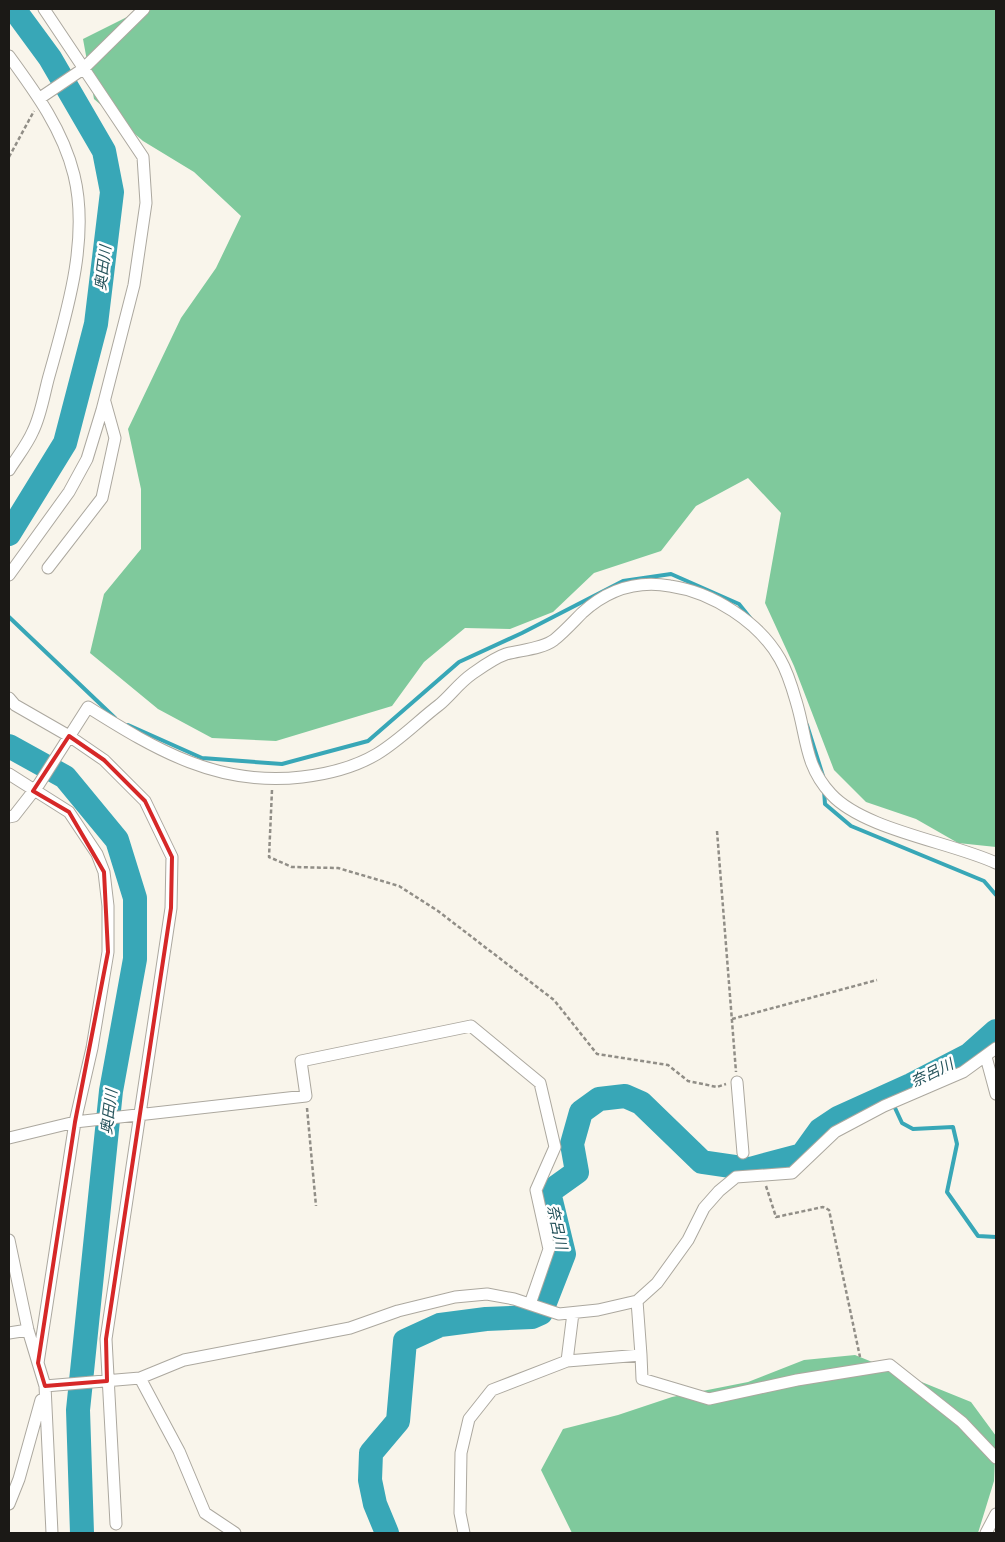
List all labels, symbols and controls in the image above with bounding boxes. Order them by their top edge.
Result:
water label: 奥田川 [91,243,114,291]
water label: 奈呂川 [908,1054,958,1090]
water label: 奥田川 [97,1087,120,1135]
water label: 奈呂川 [544,1203,571,1253]

